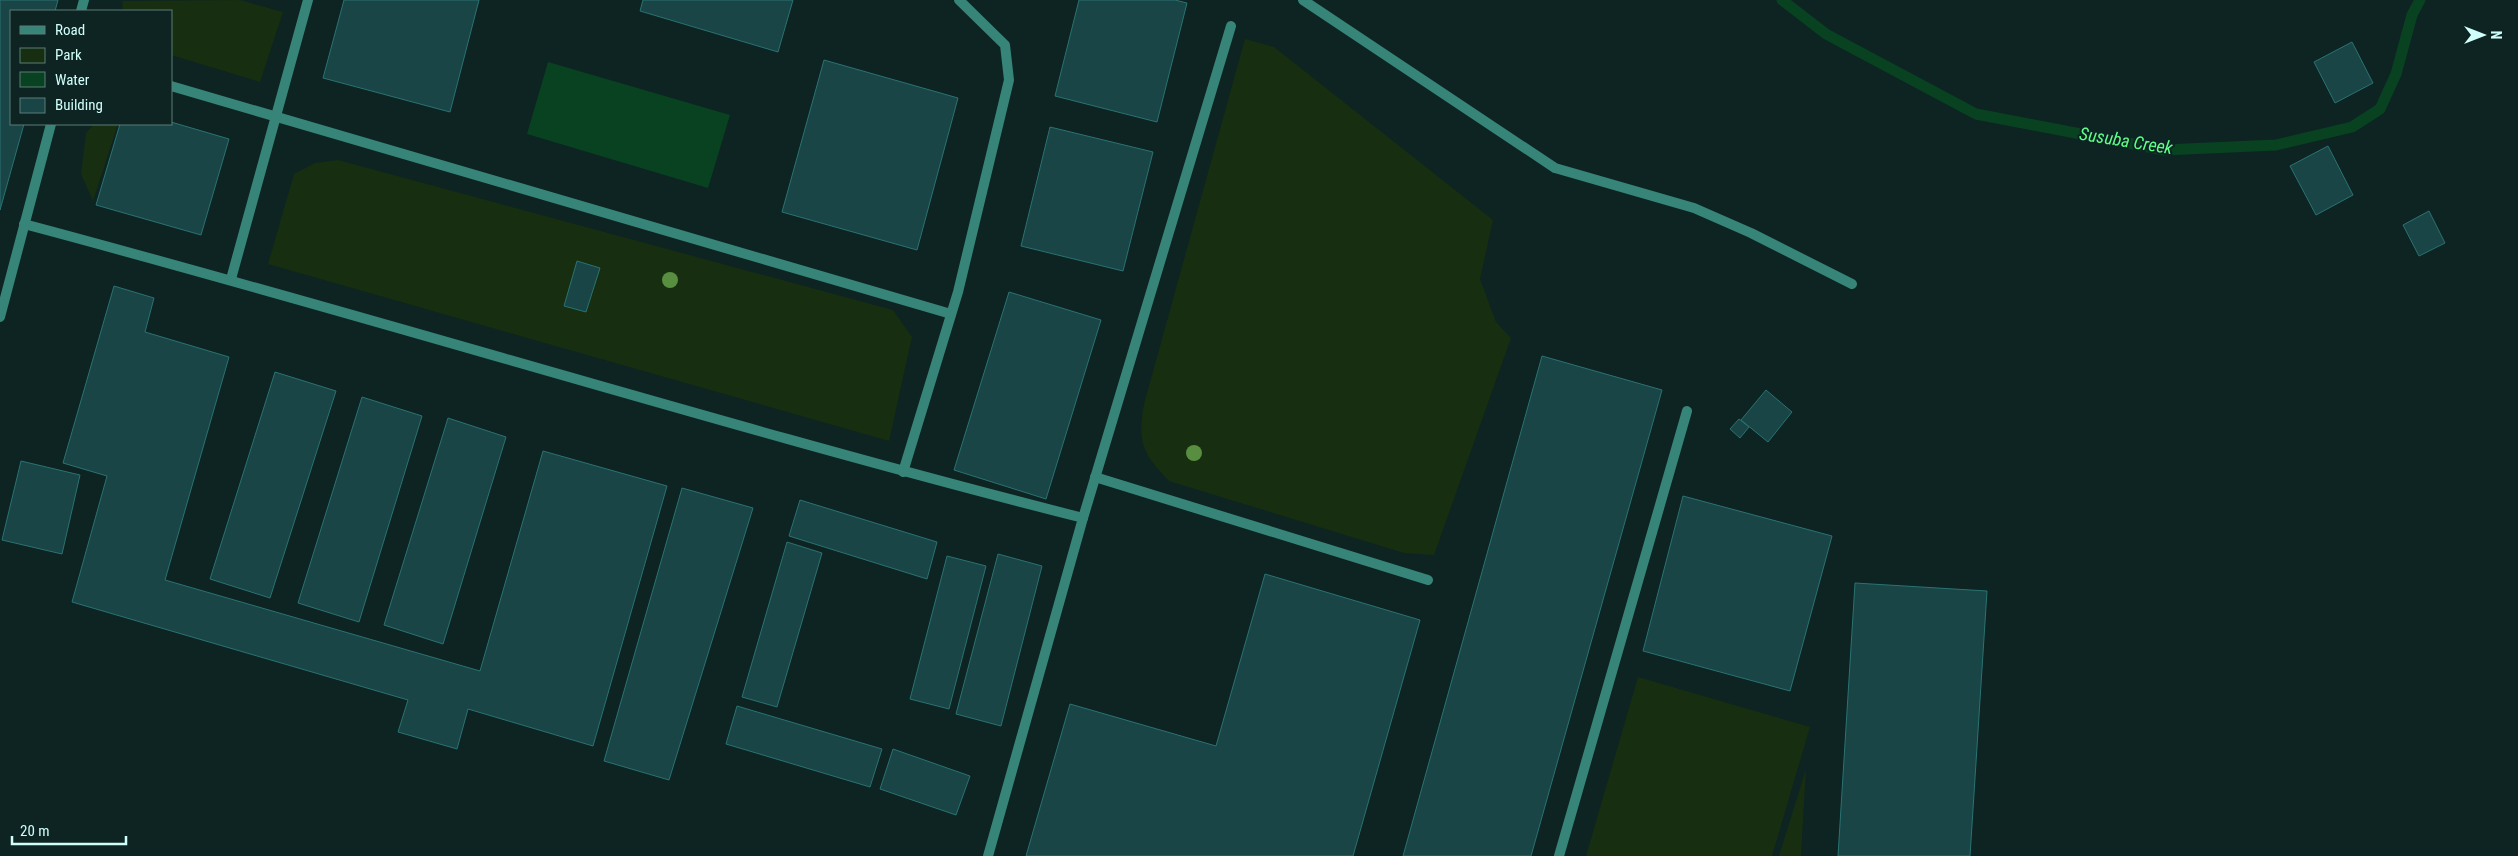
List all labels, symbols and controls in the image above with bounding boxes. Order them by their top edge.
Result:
legend [10,10,172,125]
north arrow [2458,10,2508,60]
text: Road [55,21,85,39]
text: N [2488,31,2504,39]
text: Park [55,46,82,64]
text: Water [55,71,90,89]
text: Building [55,96,103,114]
water label: Susuba Creek [2078,123,2175,158]
scale bar [12,814,126,846]
text: 20 m [20,822,50,840]

